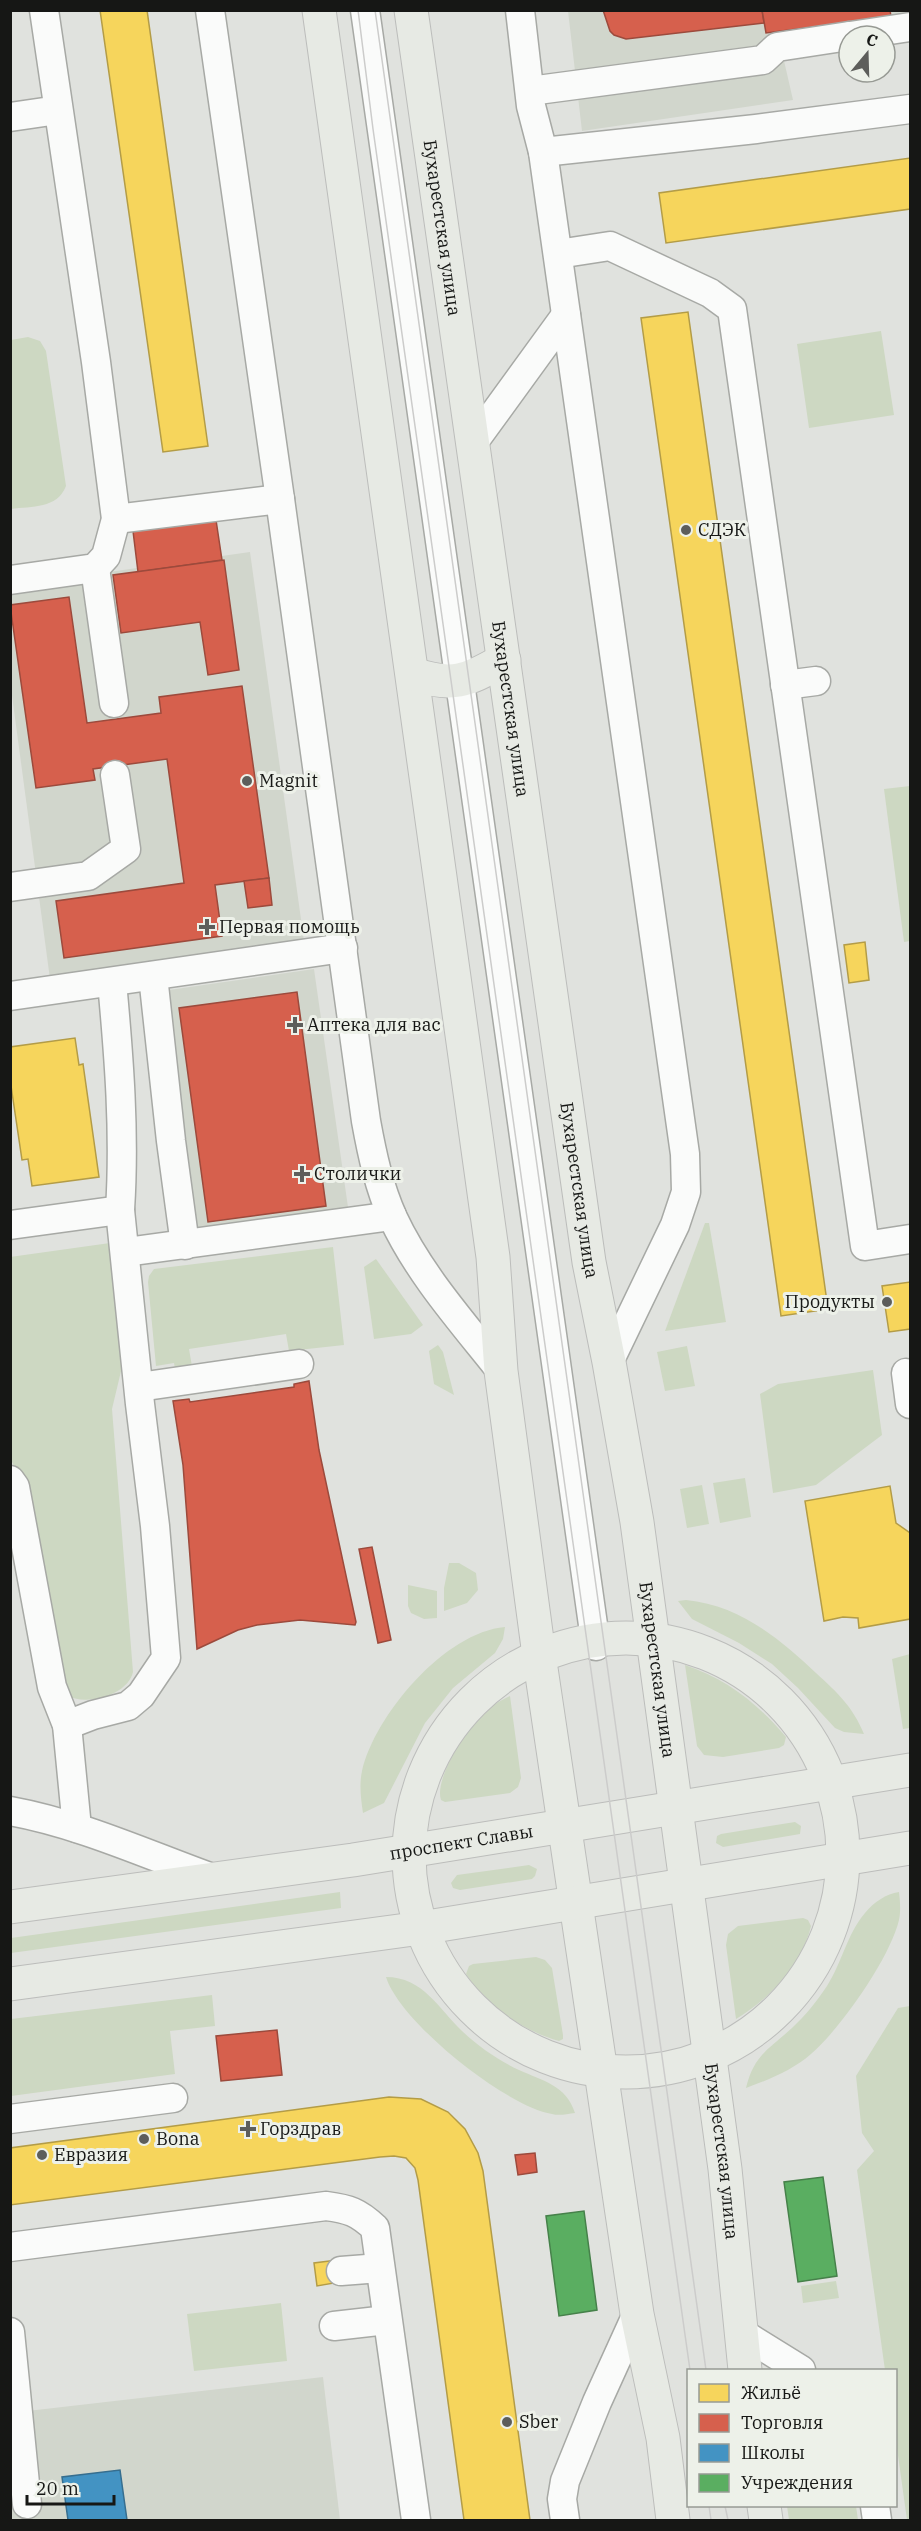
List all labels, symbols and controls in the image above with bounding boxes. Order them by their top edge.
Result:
north arrow [837,24,897,84]
text: С [864,29,880,51]
street label: Бухарестская улица [419,138,466,318]
place label: СДЭК [698,518,747,541]
marker: СДЭК [679,523,693,537]
street label: Бухарестская улица [487,619,535,799]
place label: Magnit [259,769,318,792]
marker: Magnit [240,774,254,788]
place label: Первая помощь [219,915,360,938]
marker: Первая помощь [200,920,214,934]
place label: Аптека для вас [307,1013,441,1036]
marker: Аптека для вас [288,1018,302,1032]
street label: Бухарестская улица [555,1100,604,1280]
place label: Столички [314,1162,401,1185]
marker: Столички [295,1167,309,1181]
place label: Продукты [785,1290,875,1313]
marker: Продукты [880,1295,894,1309]
street label: Бухарестская улица [634,1580,681,1759]
street label: проспект Славы [388,1819,535,1865]
street label: Бухарестская улица [700,2062,744,2241]
place label: Горздрав [260,2117,341,2140]
marker: Горздрав [241,2122,255,2136]
place label: Bona [156,2127,200,2150]
marker: Bona [137,2132,151,2146]
place label: Евразия [54,2143,128,2166]
marker: Евразия [35,2148,49,2162]
legend [687,2369,897,2507]
text: Жильё [741,2381,801,2404]
place label: Sber [519,2410,558,2433]
text: Торговля [741,2411,823,2434]
marker: Sber [500,2415,514,2429]
text: Школы [741,2441,805,2464]
scale bar [27,2468,114,2506]
text: Учреждения [741,2471,853,2494]
text: 20 m [36,2477,79,2500]

